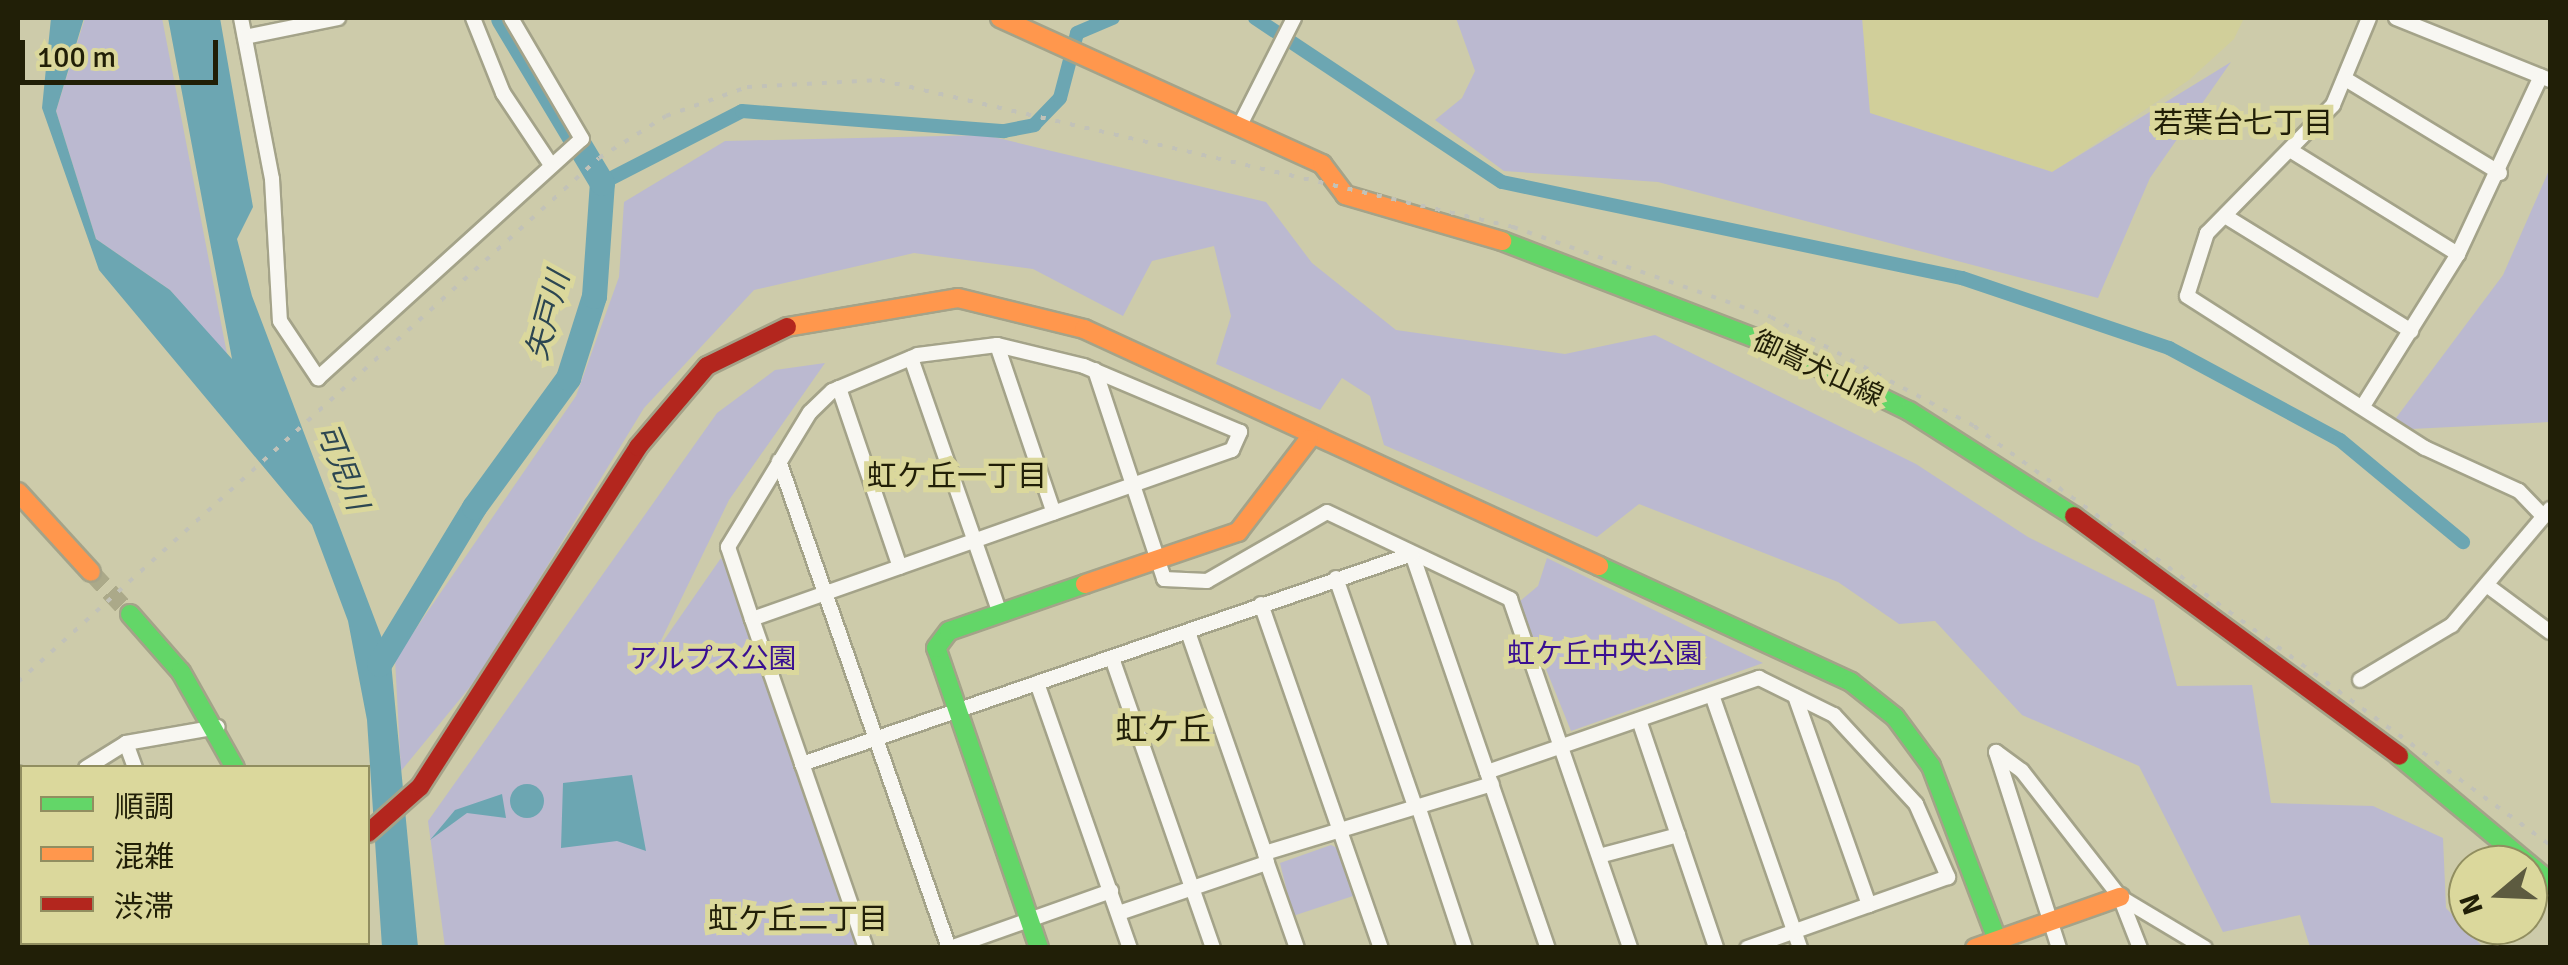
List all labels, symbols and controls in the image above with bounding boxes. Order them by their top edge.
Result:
scale bar [25,20,222,82]
text: 100 m [37,39,116,76]
district label: 若葉台七丁目 [2153,106,2333,142]
water label: 矢戸川 [520,268,578,364]
street label: 御嵩犬山線 [1747,324,1889,414]
water label: 可児川 [307,419,375,515]
district label: 虹ケ丘一丁目 [867,459,1047,495]
park label: 虹ケ丘中央公園 [1507,637,1703,671]
park label: アルプス公園 [629,642,797,676]
district label: 虹ケ丘 [1115,711,1211,749]
legend [20,765,370,945]
text: 順調 [114,789,174,826]
text: 混雑 [114,839,174,876]
north arrow [2448,845,2548,945]
text: 渋滞 [114,889,174,926]
text: N [2452,889,2491,919]
district label: 虹ケ丘二丁目 [708,902,888,938]

